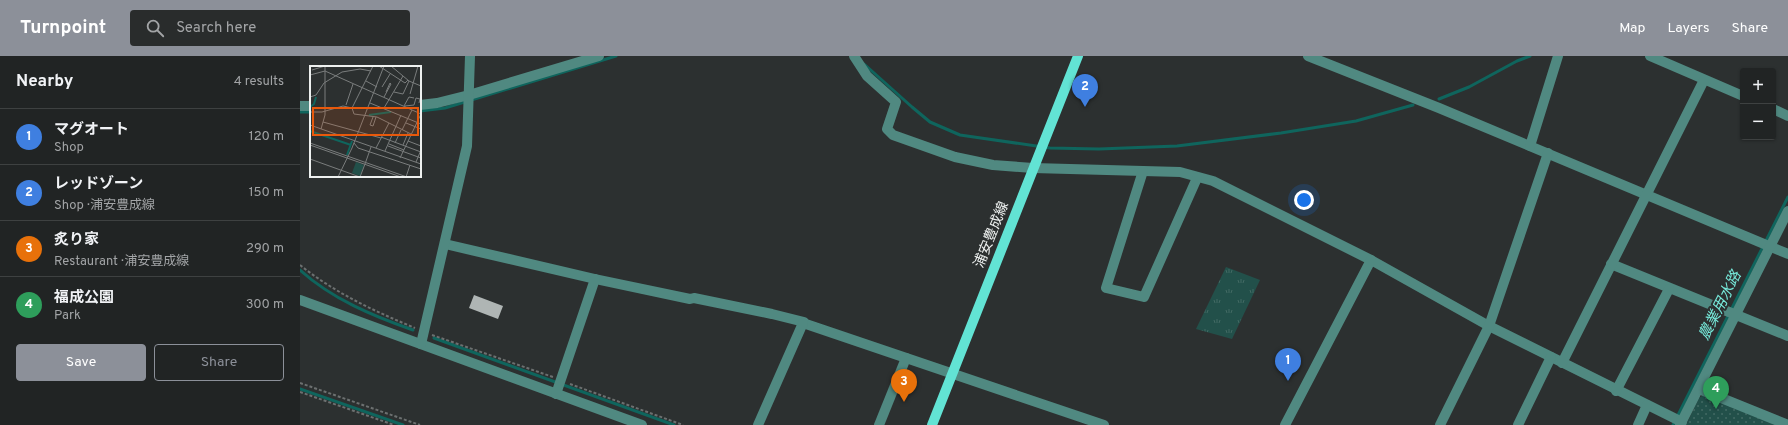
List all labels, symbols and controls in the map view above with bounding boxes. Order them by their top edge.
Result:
search box [130,10,410,46]
text: Turnpoint [20,16,106,40]
icon: search [144,17,166,39]
text: Search here [176,19,256,38]
text: Map [1619,20,1645,37]
text: Layers [1667,20,1709,37]
text: Share [1731,20,1768,37]
inset map [310,66,421,177]
map controls [1740,68,1776,140]
button: + [1740,68,1776,104]
text: Nearby [16,71,73,93]
text: 4 results [234,74,284,90]
pin: 2 [1072,74,1098,107]
button: − [1740,104,1776,140]
text: マグオート [54,121,129,140]
text: 1 [26,129,32,145]
text: 120 m [249,129,284,145]
text: Shop [54,140,84,156]
text: レッドゾーン [54,175,143,194]
text: 2 [25,185,33,201]
text: 150 m [249,185,284,201]
your location [1294,190,1314,210]
text: Shop · 浦安豊成線 [54,198,155,214]
street label: 浦安豊成線 [971,199,1013,271]
text: 炙り家 [54,231,99,250]
text: 3 [25,241,33,257]
text: 290 m [246,241,284,257]
text: Restaurant · 浦安豊成線 [54,254,189,270]
water label: 農業用水路 [1696,266,1747,344]
text: 福成公園 [54,289,114,308]
text: 4 [25,297,33,313]
text: 300 m [246,297,284,313]
text: Park [54,308,81,324]
button: Save [16,344,146,381]
button: Share [154,344,284,381]
pin: 1 [1275,348,1301,381]
pin: 3 [891,369,917,402]
pin: 4 [1703,376,1729,409]

